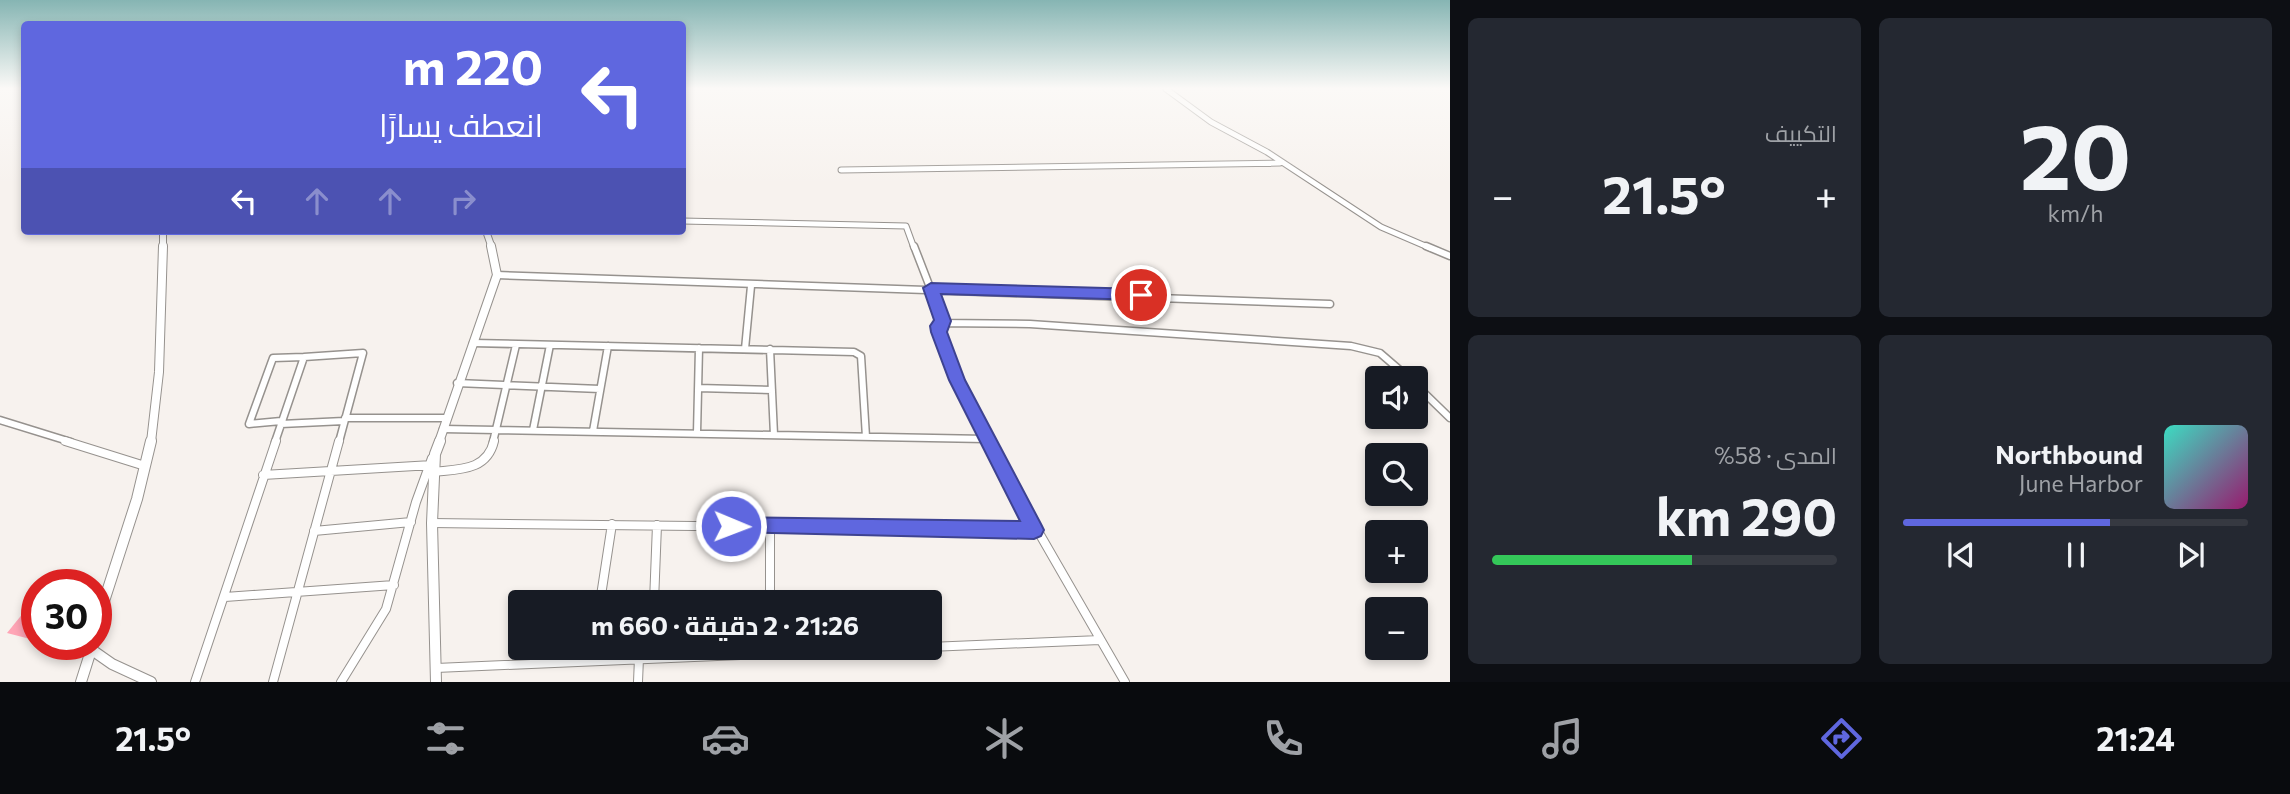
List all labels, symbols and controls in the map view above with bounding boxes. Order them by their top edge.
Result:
text: 220 m [403,35,543,95]
icon: left [567,49,658,140]
text: 20 [2020,97,2131,209]
text: انعطف يسارًا [379,104,543,144]
text: التكييف [1765,119,1837,147]
text: 21.5° [1602,161,1726,225]
text: − [1492,171,1514,218]
text: + [1815,171,1837,218]
icon: left [225,182,263,220]
icon: ahead [298,182,336,220]
icon: ahead [371,182,409,220]
icon: right [444,182,482,220]
text: km/h [2048,199,2103,227]
pin [1111,265,1171,325]
icon: arrive [1122,276,1160,314]
map controls [1365,366,1428,660]
button: sound [1365,366,1428,429]
text: Northbound [1995,438,2143,469]
text: المدى · 58% [1714,441,1837,469]
button: search [1365,443,1428,506]
text: June Harbor [2019,469,2143,497]
text: 290 km [1656,483,1837,547]
position arrow [694,489,768,563]
button: + [1365,520,1428,583]
icon: previous [1942,536,1980,574]
icon: pause [2057,536,2095,574]
icon: next [2172,536,2210,574]
speed limit sign: 30 [21,569,112,660]
button: − [1365,597,1428,660]
text: 21:26 · 2 دقيقة · 660 m [591,609,859,640]
icon: filters [421,714,470,763]
icon: car [701,714,750,763]
icon: climate [980,714,1029,763]
icon: phone [1259,714,1308,763]
icon: music [1538,714,1587,763]
icon: directions [1817,714,1866,763]
text: 21.5° [115,718,191,758]
text: 21:24 [2096,718,2175,758]

